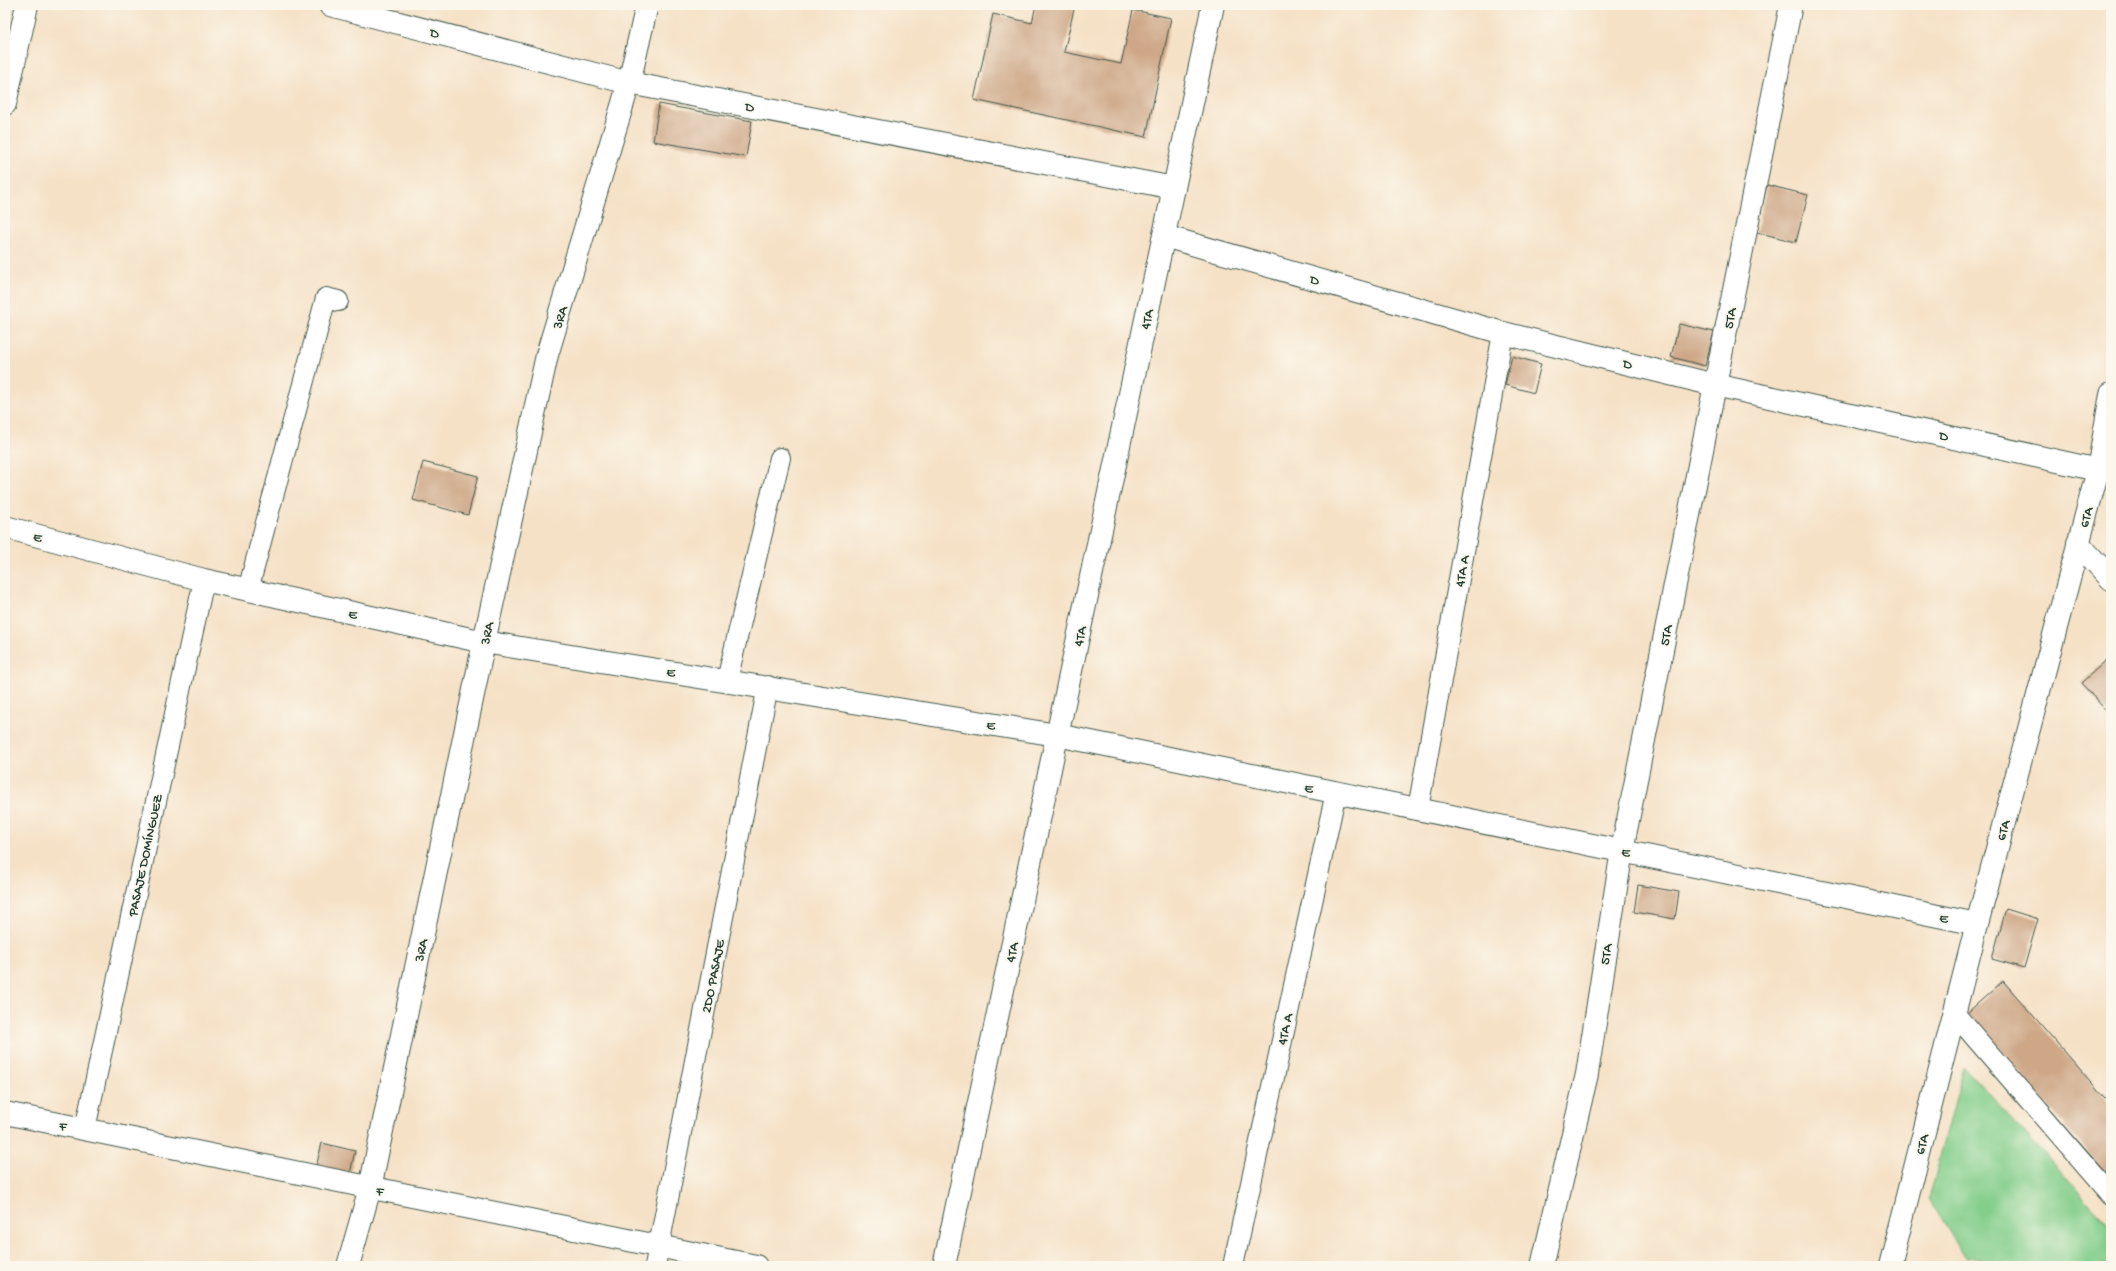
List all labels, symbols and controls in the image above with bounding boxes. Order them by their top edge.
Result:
street label: D [427,25,442,44]
street label: D [742,99,756,118]
street label: D [1307,272,1322,291]
street label: 3RA [550,304,573,332]
street label: 5TA [1721,306,1742,330]
street label: 4TA [1138,307,1159,331]
street label: D [1620,356,1635,375]
street label: D [1936,428,1951,447]
street label: 6TA [2077,505,2098,530]
street label: E [31,529,45,548]
street label: 4TA A [1452,554,1475,589]
street label: E [346,606,360,625]
street label: 3RA [478,620,499,647]
street label: 5TA [1657,623,1678,647]
street label: 4TA [1071,624,1092,648]
street label: E [665,664,678,683]
street label: E [985,717,998,736]
street label: E [1302,780,1316,799]
street label: PASAJE DOMÍNGUEZ [125,792,168,919]
street label: 6TA [1994,818,2015,843]
street label: E [1619,844,1633,863]
street label: E [1937,910,1951,929]
street label: 3RA [412,937,433,964]
street label: 2DO PASAJE [699,937,730,1015]
street label: 4TA [1003,940,1024,964]
street label: 5TA [1597,942,1618,966]
street label: 4TA A [1275,1011,1298,1047]
street label: F [56,1118,68,1137]
street label: 6TA [1913,1132,1934,1157]
street label: F [373,1183,385,1202]

